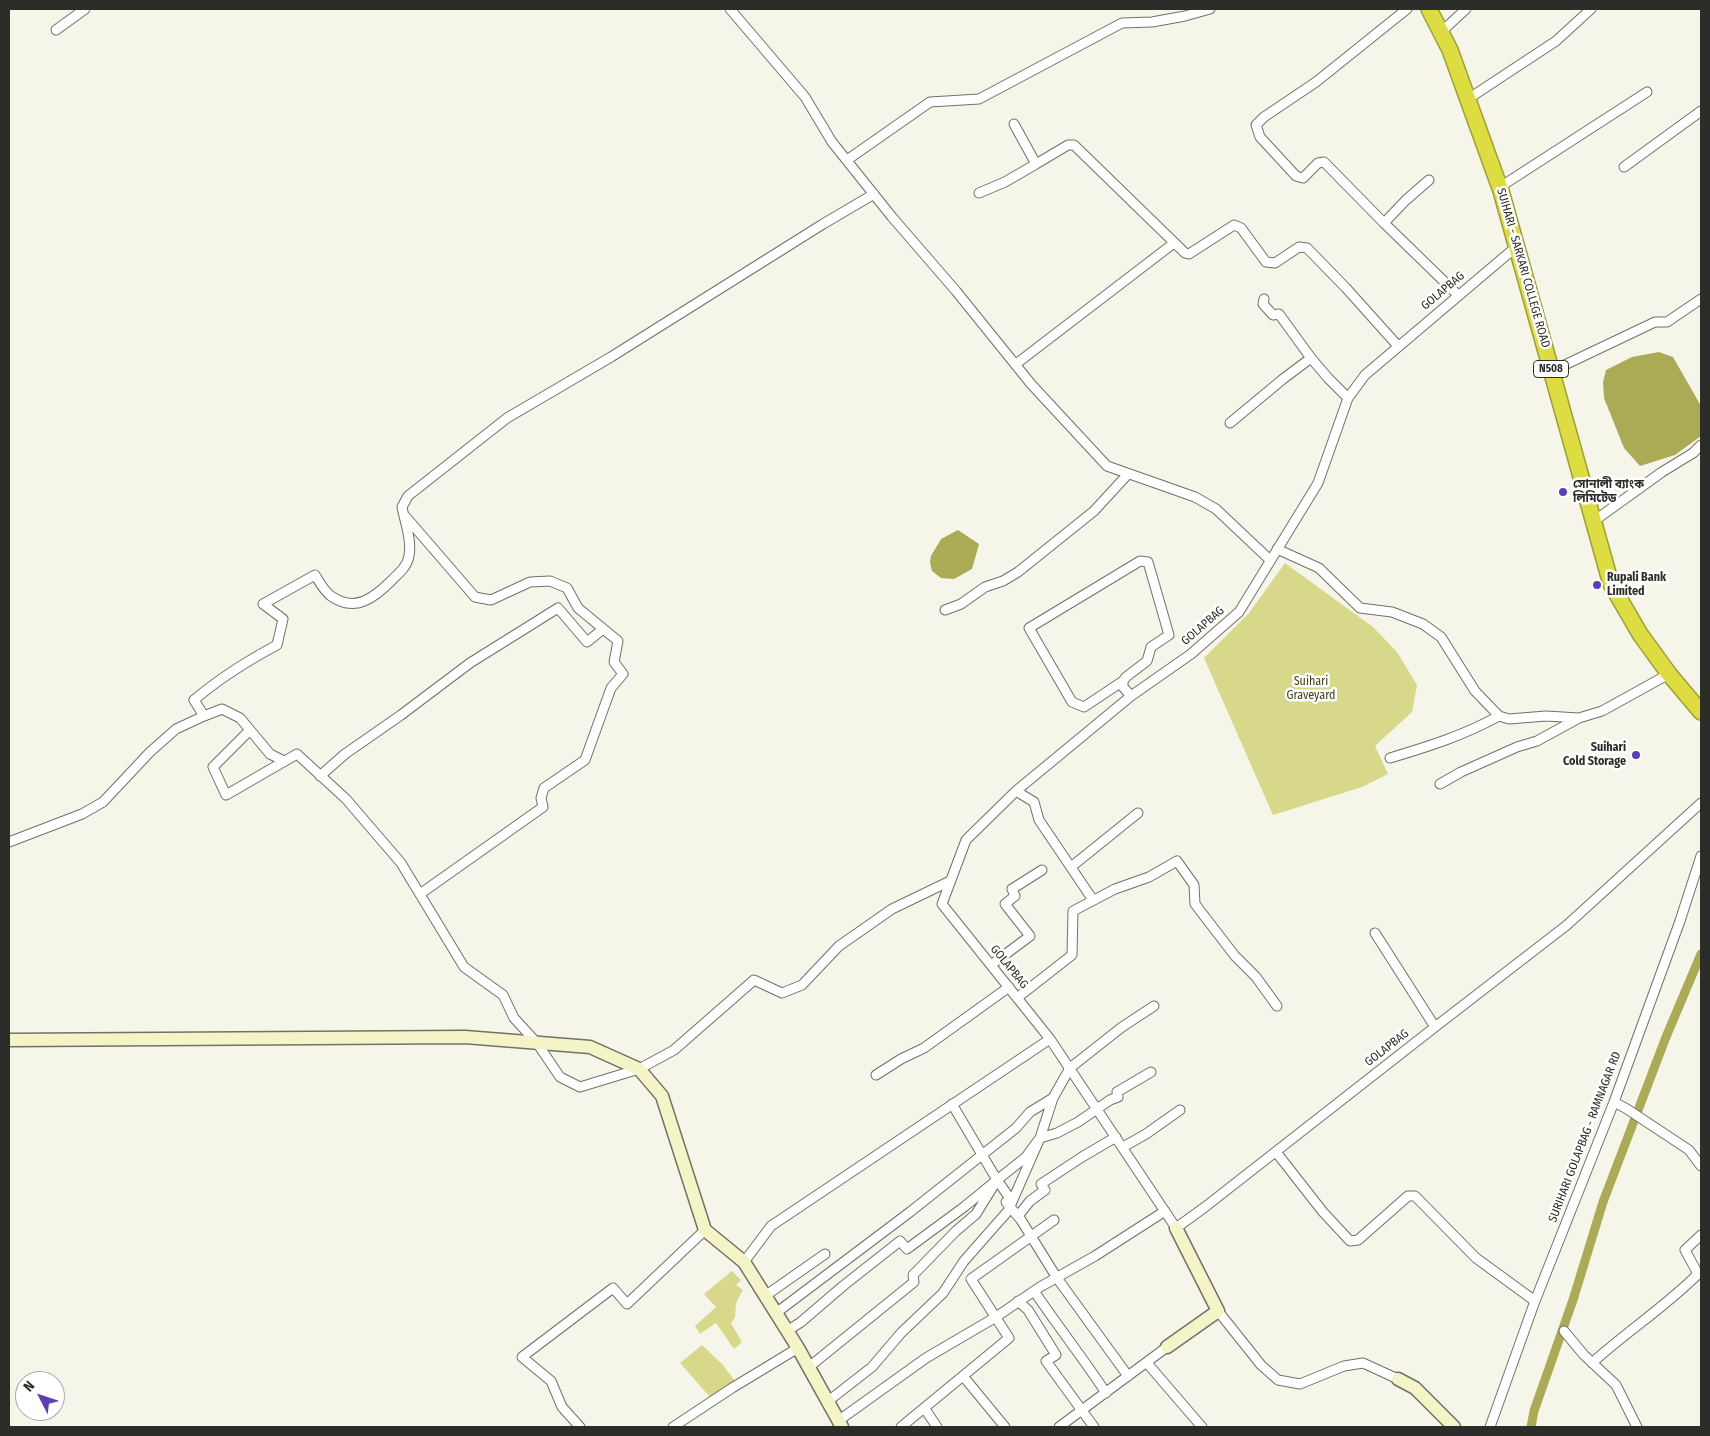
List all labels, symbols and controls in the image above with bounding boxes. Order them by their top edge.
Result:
street label: SUIHARI - SARKARI COLLEGE ROAD [1493,187,1553,349]
street label: GOLAPBAG [1418,269,1468,313]
road number: N508 [1534,360,1568,378]
place label: সোনালী ব্যাংক লিমিটেড [1573,478,1644,506]
marker: সোনালী ব্যাংক লিমিটেড [1557,486,1569,498]
place label: Rupali Bank Limited [1607,571,1666,599]
marker: Rupali Bank Limited [1591,579,1603,591]
street label: GOLAPBAG [1179,604,1227,648]
park label: Suihari Graveyard [1287,675,1335,703]
place label: Suihari Cold Storage [1563,741,1626,769]
marker: Suihari Cold Storage [1630,749,1642,761]
street label: GOLAPBAG [987,942,1031,992]
street label: GOLAPBAG [1362,1026,1412,1070]
street label: SURIHARI GOLAPBAG - RAMNAGAR RD [1546,1050,1624,1224]
north arrow [15,1371,65,1421]
text: N [20,1378,38,1395]

